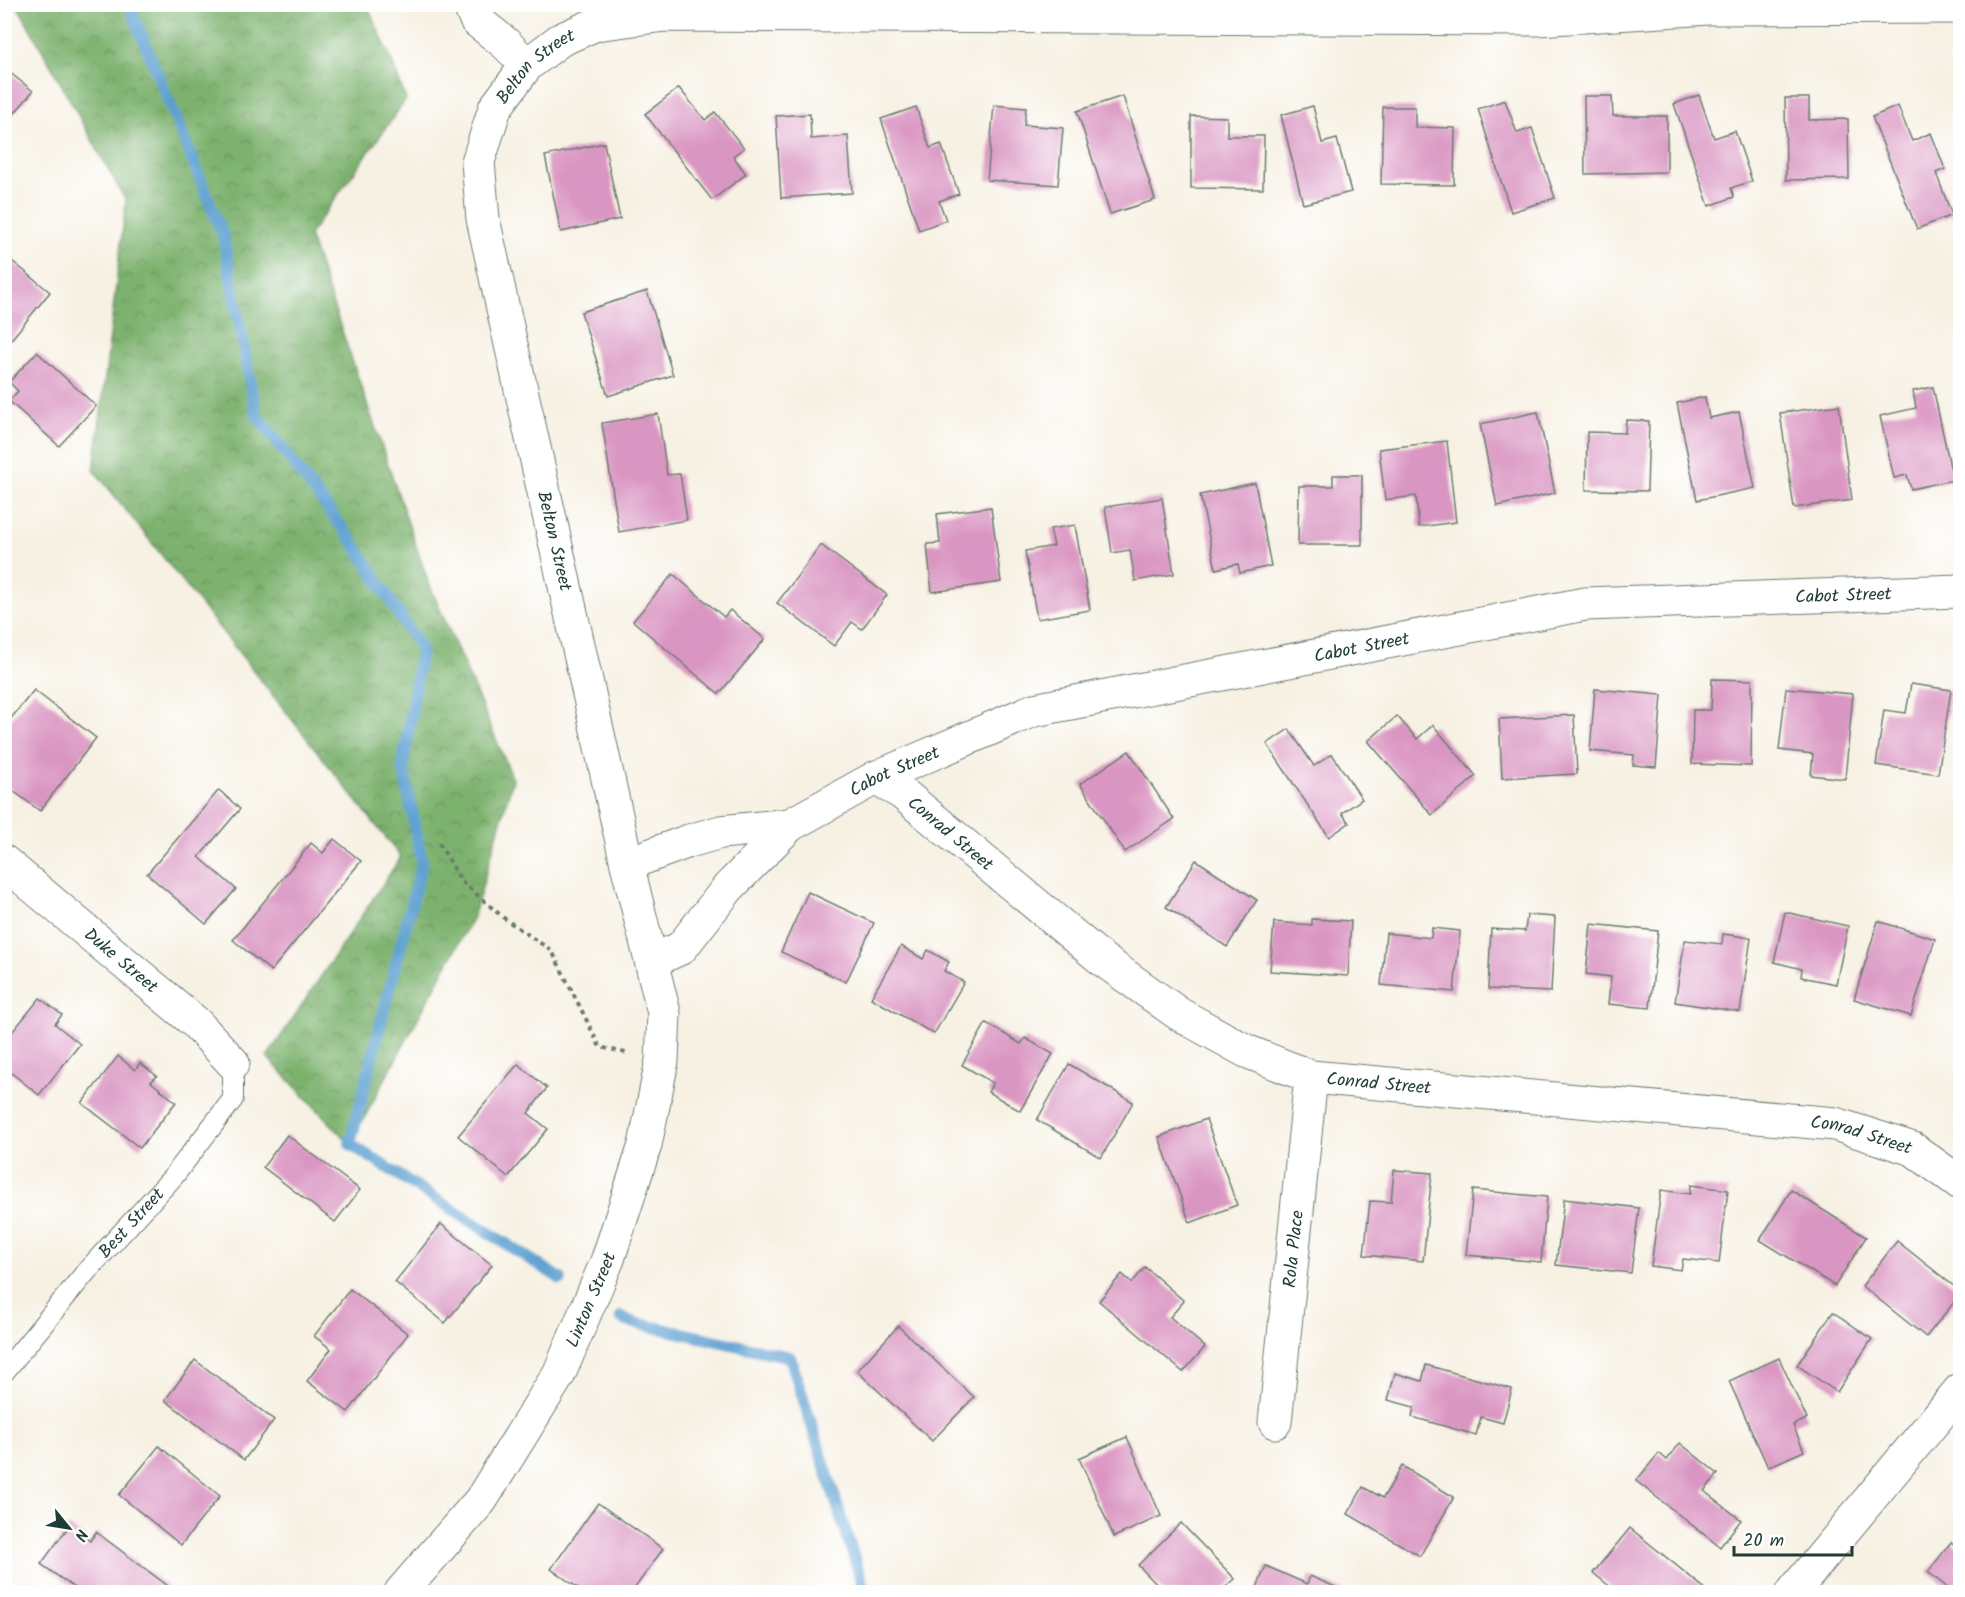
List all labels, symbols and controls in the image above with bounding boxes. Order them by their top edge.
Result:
street label: Belton Street [489,22,581,111]
street label: Belton Street [528,489,579,595]
street label: Cabot Street [1795,580,1893,613]
street label: Cabot Street [1312,625,1413,672]
street label: Cabot Street [844,739,946,805]
street label: Conrad Street [900,790,1000,880]
street label: Duke Street [77,922,165,1002]
street label: Conrad Street [1325,1065,1433,1104]
street label: Conrad Street [1809,1109,1916,1164]
street label: Best Street [92,1181,173,1266]
street label: Rola Place [1276,1209,1313,1289]
street label: Linton Street [559,1248,626,1352]
north arrow [39,1498,99,1558]
scale bar [1734,1519,1852,1557]
text: N [67,1524,94,1545]
text: 20 m [1743,1527,1784,1556]

